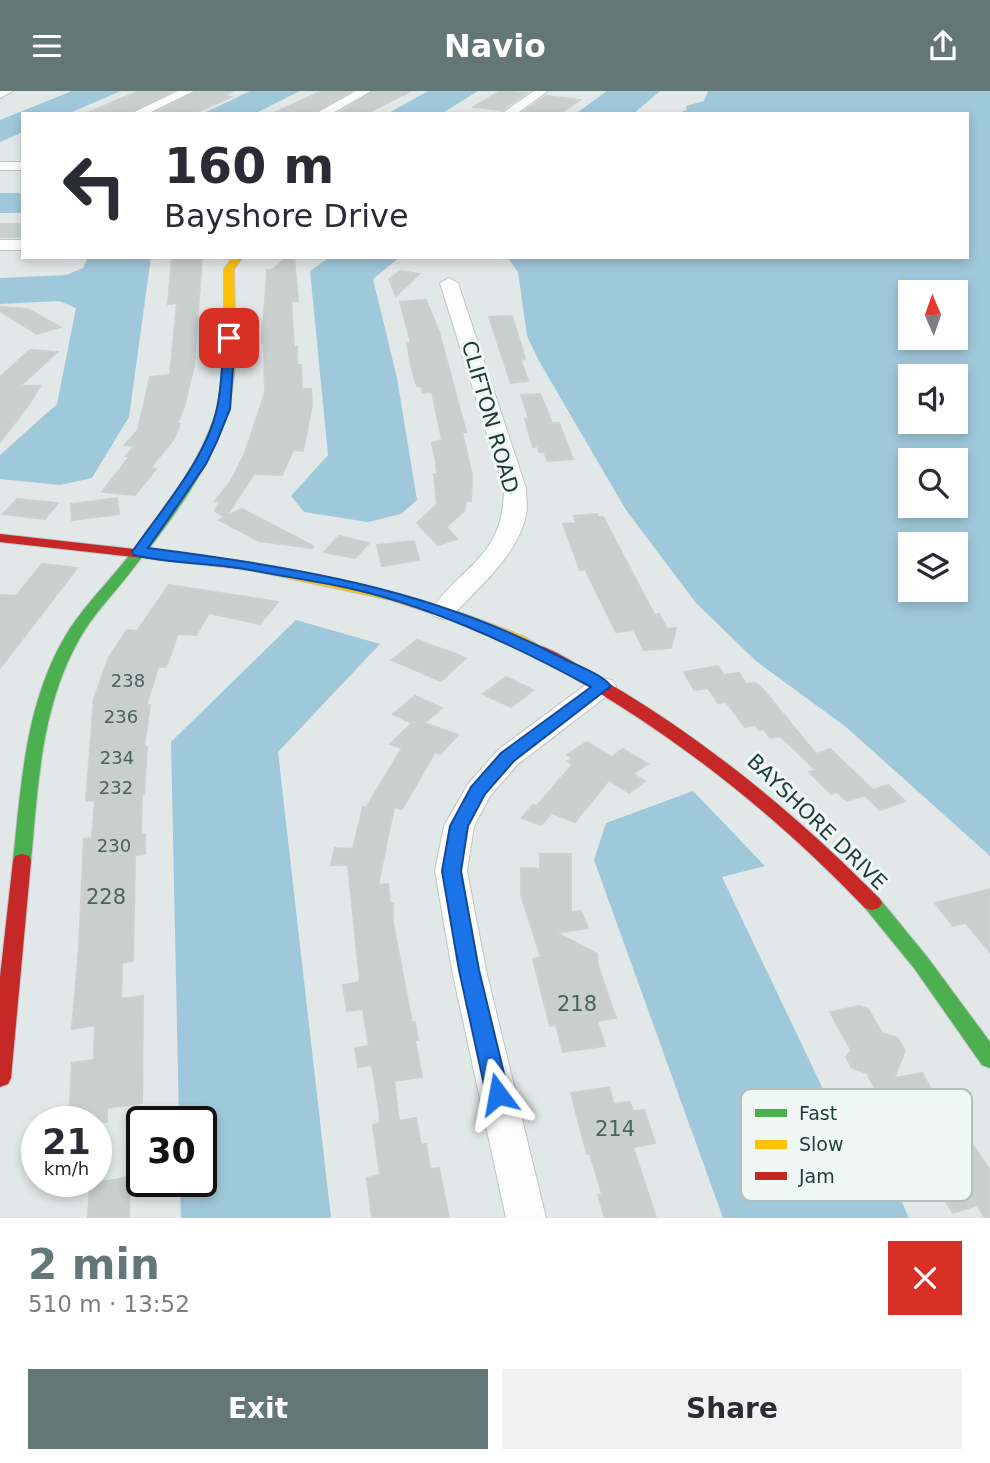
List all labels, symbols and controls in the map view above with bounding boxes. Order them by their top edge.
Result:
icon: menu [28,27,66,65]
text: Navio [444,27,546,65]
icon: share [924,27,962,65]
text: 160 m [164,138,334,195]
icon: left [49,140,140,231]
text: Bayshore Drive [164,197,409,235]
north arrow [898,280,968,350]
map controls [898,280,968,602]
pin [199,308,259,368]
icon: arrive [210,319,248,357]
street label: CLIFTON ROAD [457,338,523,496]
button: sound [898,364,968,434]
button: search [898,448,968,518]
button: layers [898,532,968,602]
house number: 238 [111,670,145,691]
house number: 236 [104,706,138,727]
house number: 234 [100,747,134,768]
street label: BAYSHORE DRIVE [742,749,892,895]
house number: 232 [99,777,133,798]
house number: 230 [97,835,131,856]
house number: 228 [86,885,126,909]
house number: 218 [557,992,597,1016]
position arrow [461,1057,535,1131]
legend [741,1089,972,1201]
text: Fast [799,1102,837,1124]
speed limit sign: 30 [126,1106,217,1197]
house number: 214 [595,1117,635,1141]
text: 21 [42,1122,91,1162]
text: Slow [799,1133,844,1155]
text: km/h [44,1158,89,1179]
text: Jam [798,1165,835,1187]
text: 2 min [28,1240,160,1289]
button: close [888,1241,962,1315]
text: 510 m · 13:52 [28,1291,190,1317]
button: Exit [28,1369,488,1449]
button: Share [502,1369,962,1449]

